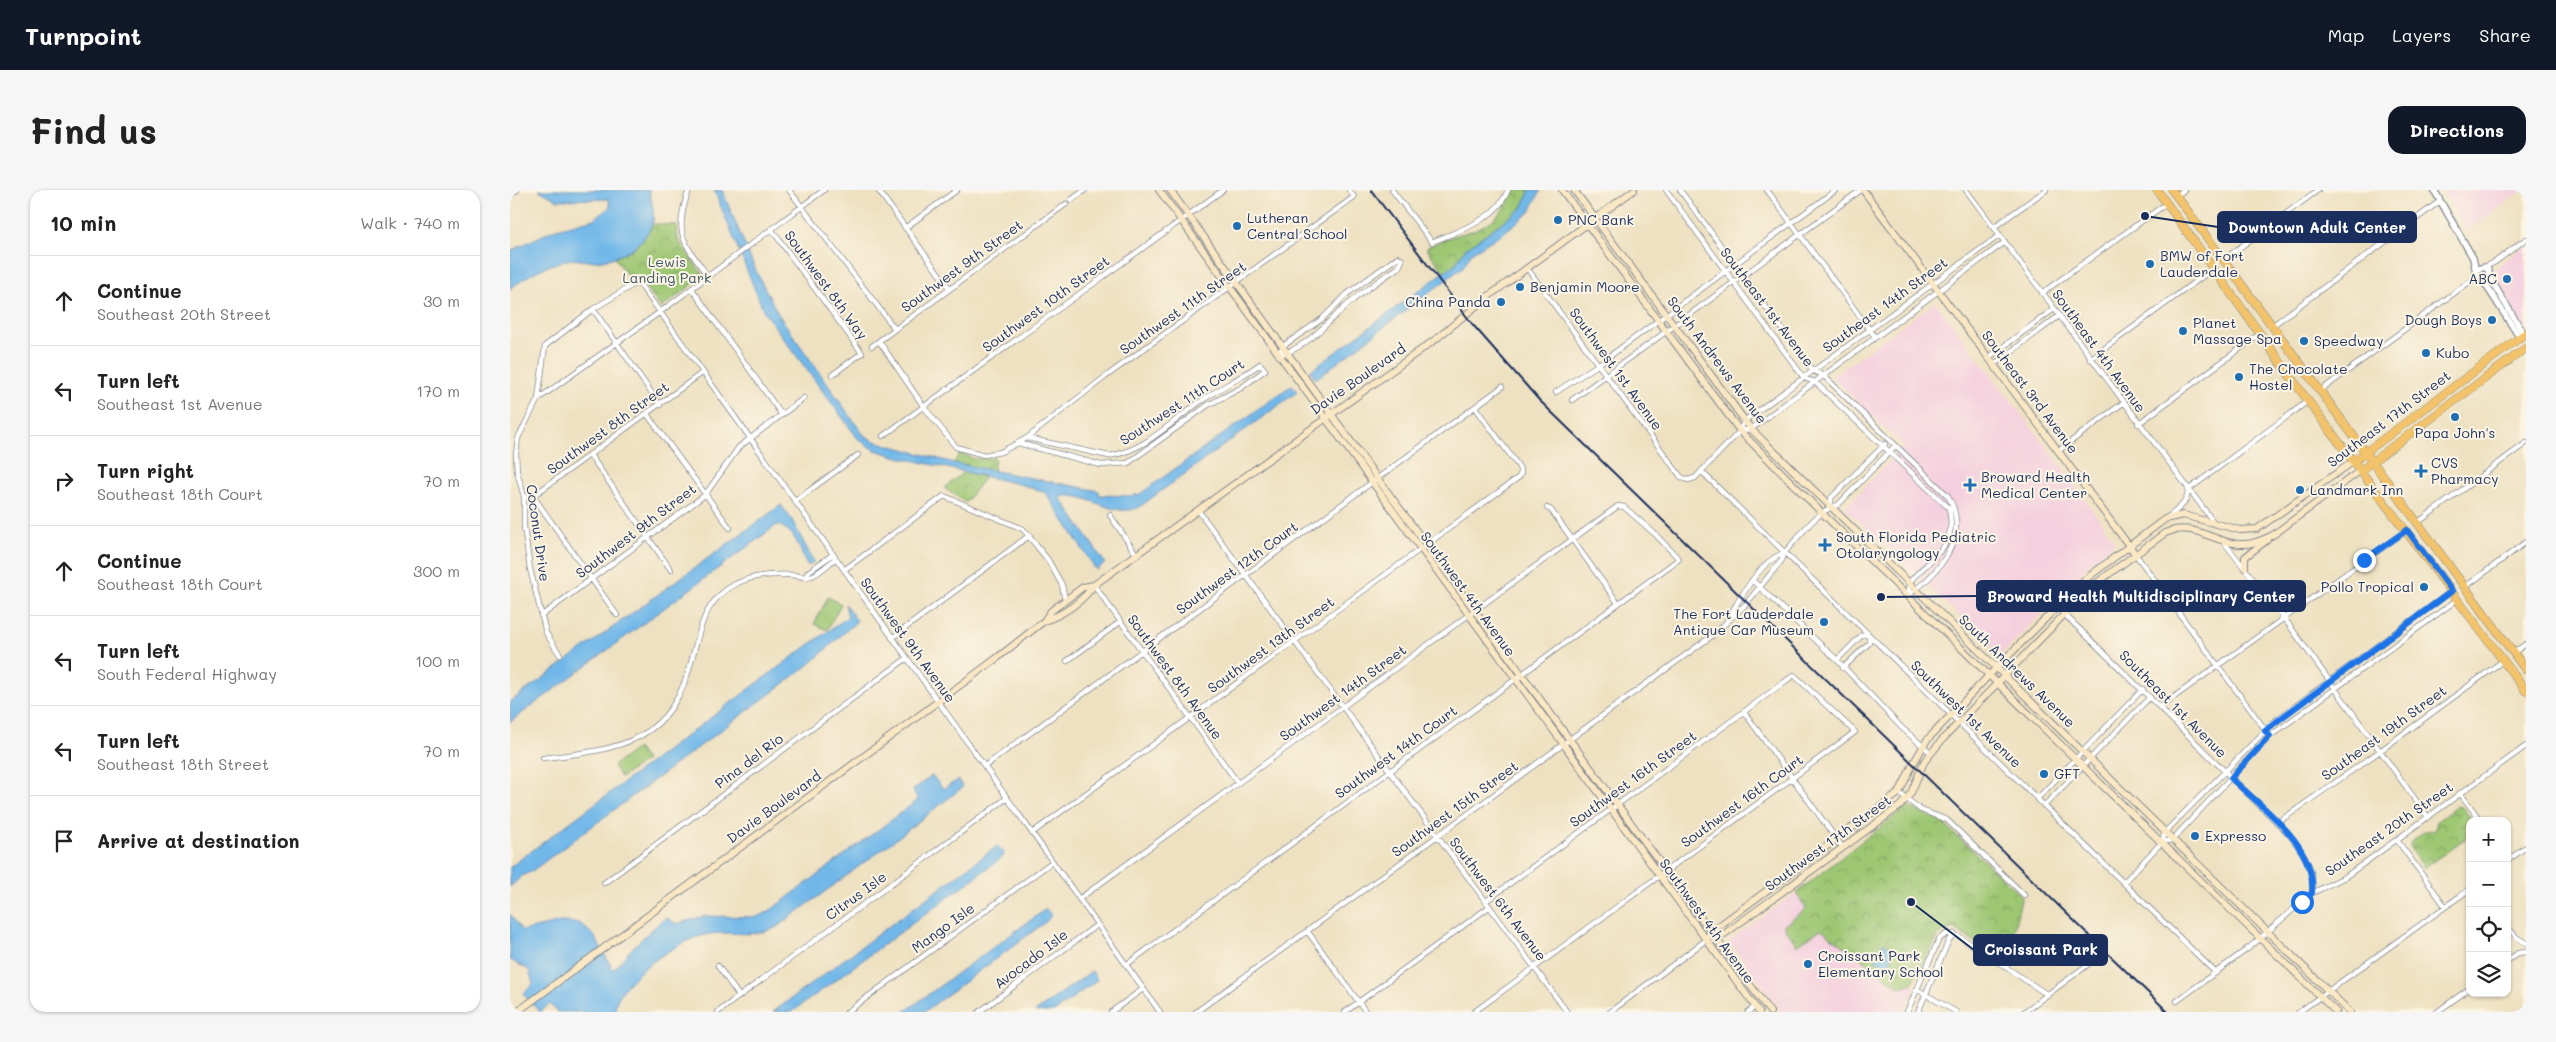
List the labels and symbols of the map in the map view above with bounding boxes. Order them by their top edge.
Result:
place label: Lutheran Central School [1247,208,1347,243]
place label: PNC Bank [1568,210,1634,229]
callout: Downtown Adult Center [2218,212,2416,242]
marker: PNC Bank [1552,214,1564,226]
street label: Southwest 9th Street [897,215,1026,316]
text: Downtown Adult Center [2228,217,2406,237]
marker: Lutheran Central School [1231,220,1243,232]
street label: Southwest 8th Way [780,226,872,343]
street label: Southeast 1st Avenue [1716,243,1819,370]
place label: BMW of Fort Lauderdale [2160,246,2244,281]
street label: Southwest 10th Street [978,251,1113,356]
park label: Lewis Landing Park [622,252,712,287]
street label: Southeast 14th Street [1818,253,1951,356]
street label: Southwest 11th Street [1116,257,1250,359]
marker: BMW of Fort Lauderdale [2144,258,2156,270]
place label: ABC [2469,269,2497,288]
marker: ABC [2501,273,2513,285]
place label: Benjamin Moore [1530,277,1640,296]
marker: Benjamin Moore [1514,281,1526,293]
street label: Southeast 4th Avenue [2048,285,2151,416]
place label: China Panda [1405,292,1491,311]
street label: South Andrews Avenue [1663,292,1772,427]
marker: China Panda [1495,296,1507,308]
street label: Southwest 1st Avenue [1566,304,1667,434]
place label: Dough Boys [2405,310,2482,329]
place label: Planet Massage Spa [2193,313,2282,348]
marker: Dough Boys [2486,314,2498,326]
marker: Planet Massage Spa [2177,325,2189,337]
street label: Southeast 3rd Avenue [1978,326,2083,457]
place label: Speedway [2314,331,2384,350]
marker: Speedway [2298,335,2310,347]
street label: Davie Boulevard [1306,339,1409,419]
place label: Kubo [2436,343,2469,362]
marker: Kubo [2420,347,2432,359]
street label: Southwest 11th Court [1116,354,1248,449]
place label: The Chocolate Hostel [2249,359,2348,394]
street label: Southeast 17th Street [2323,366,2454,471]
marker: The Chocolate Hostel [2233,371,2245,383]
street label: Southwest 8th Street [543,377,673,478]
marker: Papa John's [2449,411,2461,423]
place label: Papa John's [2415,423,2495,442]
place label: CVS Pharmacy [2431,453,2499,488]
marker: CVS Pharmacy [2415,465,2427,477]
place label: Broward Health Medical Center [1981,467,2090,502]
marker: Broward Health Medical Center [1963,478,1977,492]
street label: Southwest 9th Street [572,479,700,582]
place label: Landmark Inn [2310,480,2403,499]
street label: Coconut Drive [522,483,555,583]
marker: Landmark Inn [2294,484,2306,496]
street label: Southwest 12th Court [1172,517,1302,618]
street label: Southwest 4th Avenue [1417,527,1520,660]
place label: South Florida Pediatric Otolaryngology [1836,527,1996,562]
marker: South Florida Pediatric Otolaryngology [1818,538,1832,552]
route end [2353,549,2376,572]
street label: Southwest 9th Avenue [857,573,960,706]
place label: Pollo Tropical [2321,577,2414,596]
callout: Broward Health Multidisciplinary Center [1977,581,2305,611]
marker: Pollo Tropical [2418,581,2430,593]
text: Broward Health Multidisciplinary Center [1987,586,2295,606]
street label: Southwest 13th Street [1203,592,1338,697]
place label: The Fort Lauderdale Antique Car Museum [1673,604,1814,639]
street label: Southwest 8th Avenue [1124,610,1227,743]
street label: South Andrews Avenue [1955,610,2080,731]
marker: The Fort Lauderdale Antique Car Museum [1818,616,1830,628]
street label: Southwest 14th Street [1275,640,1410,745]
street label: Southeast 1st Avenue [2115,646,2231,762]
street label: Southwest 1st Avenue [1907,656,2026,772]
street label: Southeast 19th Street [2317,681,2450,784]
street label: Southwest 14th Court [1331,701,1461,802]
street label: Southwest 16th Street [1565,726,1700,831]
street label: Pina del Rio [711,729,787,793]
street label: Southwest 16th Court [1677,750,1807,852]
street label: Southwest 15th Street [1387,756,1522,861]
place label: GFT [2054,764,2080,783]
street label: Davie Boulevard [723,766,825,847]
marker: GFT [2038,768,2050,780]
street label: Southeast 20th Street [2321,777,2457,880]
street label: Southwest 17th Street [1761,790,1895,895]
place label: Expresso [2205,826,2266,845]
marker: Expresso [2189,830,2201,842]
street label: Southwest 6th Avenue [1446,833,1551,964]
street label: Southwest 4th Avenue [1656,854,1759,987]
street label: Citrus Isle [821,867,890,924]
route start [2291,891,2314,914]
street label: Mango Isle [907,898,978,957]
street label: Avocado Isle [990,925,1071,993]
callout: Croissant Park [1974,935,2107,965]
text: Croissant Park [1984,939,2098,959]
place label: Croissant Park Elementary School [1818,946,1944,981]
marker: Croissant Park Elementary School [1802,958,1814,970]

